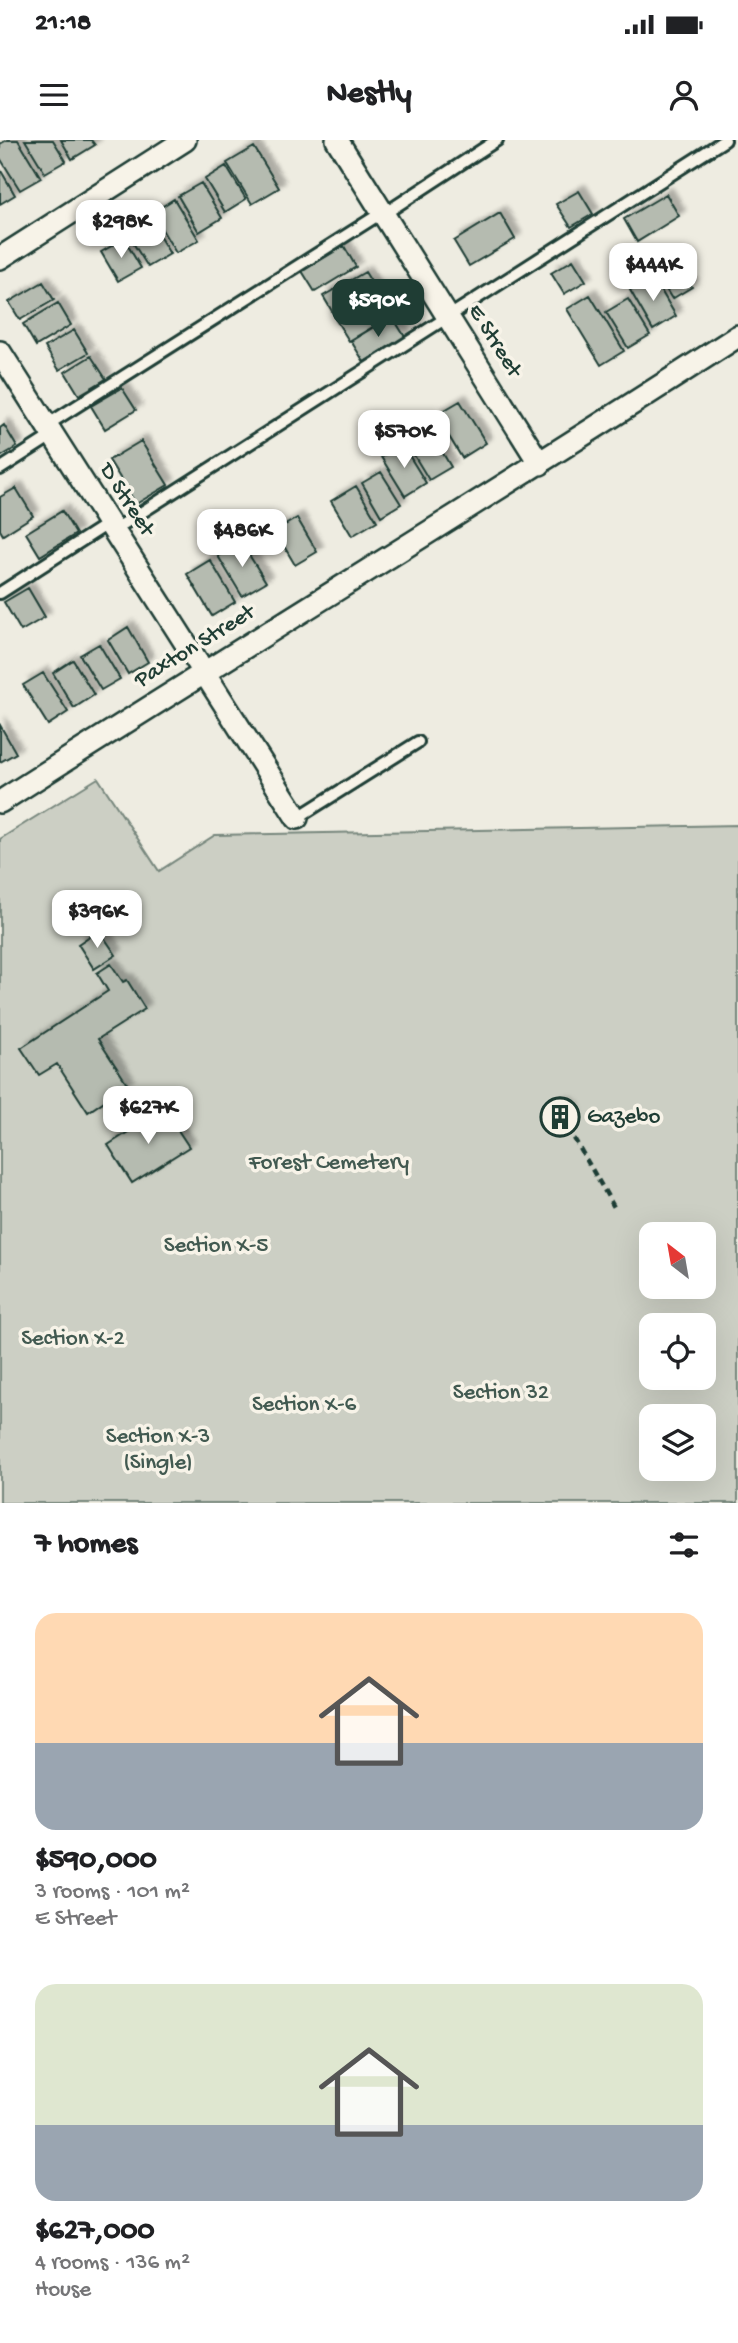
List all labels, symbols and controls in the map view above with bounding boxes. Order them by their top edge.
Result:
text: 21:18 [35,9,91,40]
icon: menu [35,76,73,114]
text: Nestly [326,76,412,114]
icon: person [665,76,703,114]
pin: $298K [72,200,170,260]
text: $298K [92,209,150,236]
pin: $444K [604,244,702,303]
text: $444K [625,252,681,279]
pin: $590K [329,280,427,339]
text: $590K [348,288,408,315]
street label: E Street [461,299,528,384]
pin: $570K [355,410,453,470]
text: $570K [374,419,434,446]
street label: D Street [91,457,160,543]
pin: $486K [193,510,291,569]
text: $486K [213,518,271,545]
street label: Paxton Street [129,599,261,695]
pin: $396K [48,890,146,950]
text: $396K [68,899,126,926]
pin: $627K [99,1086,197,1146]
text: $627K [119,1095,177,1122]
building icon: Gazebo [539,1096,581,1138]
place label: Gazebo [587,1104,660,1131]
park label: Forest Cemetery [248,1150,409,1177]
north arrow [639,1222,716,1298]
map controls [639,1222,716,1481]
park label: Section X-5 [164,1233,268,1260]
button: locate [639,1313,716,1390]
park label: Section X-2 [21,1326,125,1353]
park label: Section 32 [453,1380,549,1407]
park label: Section X-6 [252,1392,356,1419]
button: layers [639,1404,716,1481]
park label: Section X-3 (Single) [106,1424,210,1477]
icon: filters [665,1526,703,1564]
text: 7 homes [35,1528,137,1563]
icon: home [306,1658,432,1784]
text: $590,000 [35,1844,157,1879]
text: 3 rooms · 101 m² [35,1879,190,1906]
text: E Street [35,1906,116,1933]
icon: home [306,2029,432,2155]
text: $627,000 [35,2215,155,2250]
text: 4 rooms · 136 m² [35,2250,190,2277]
text: House [35,2277,91,2304]

